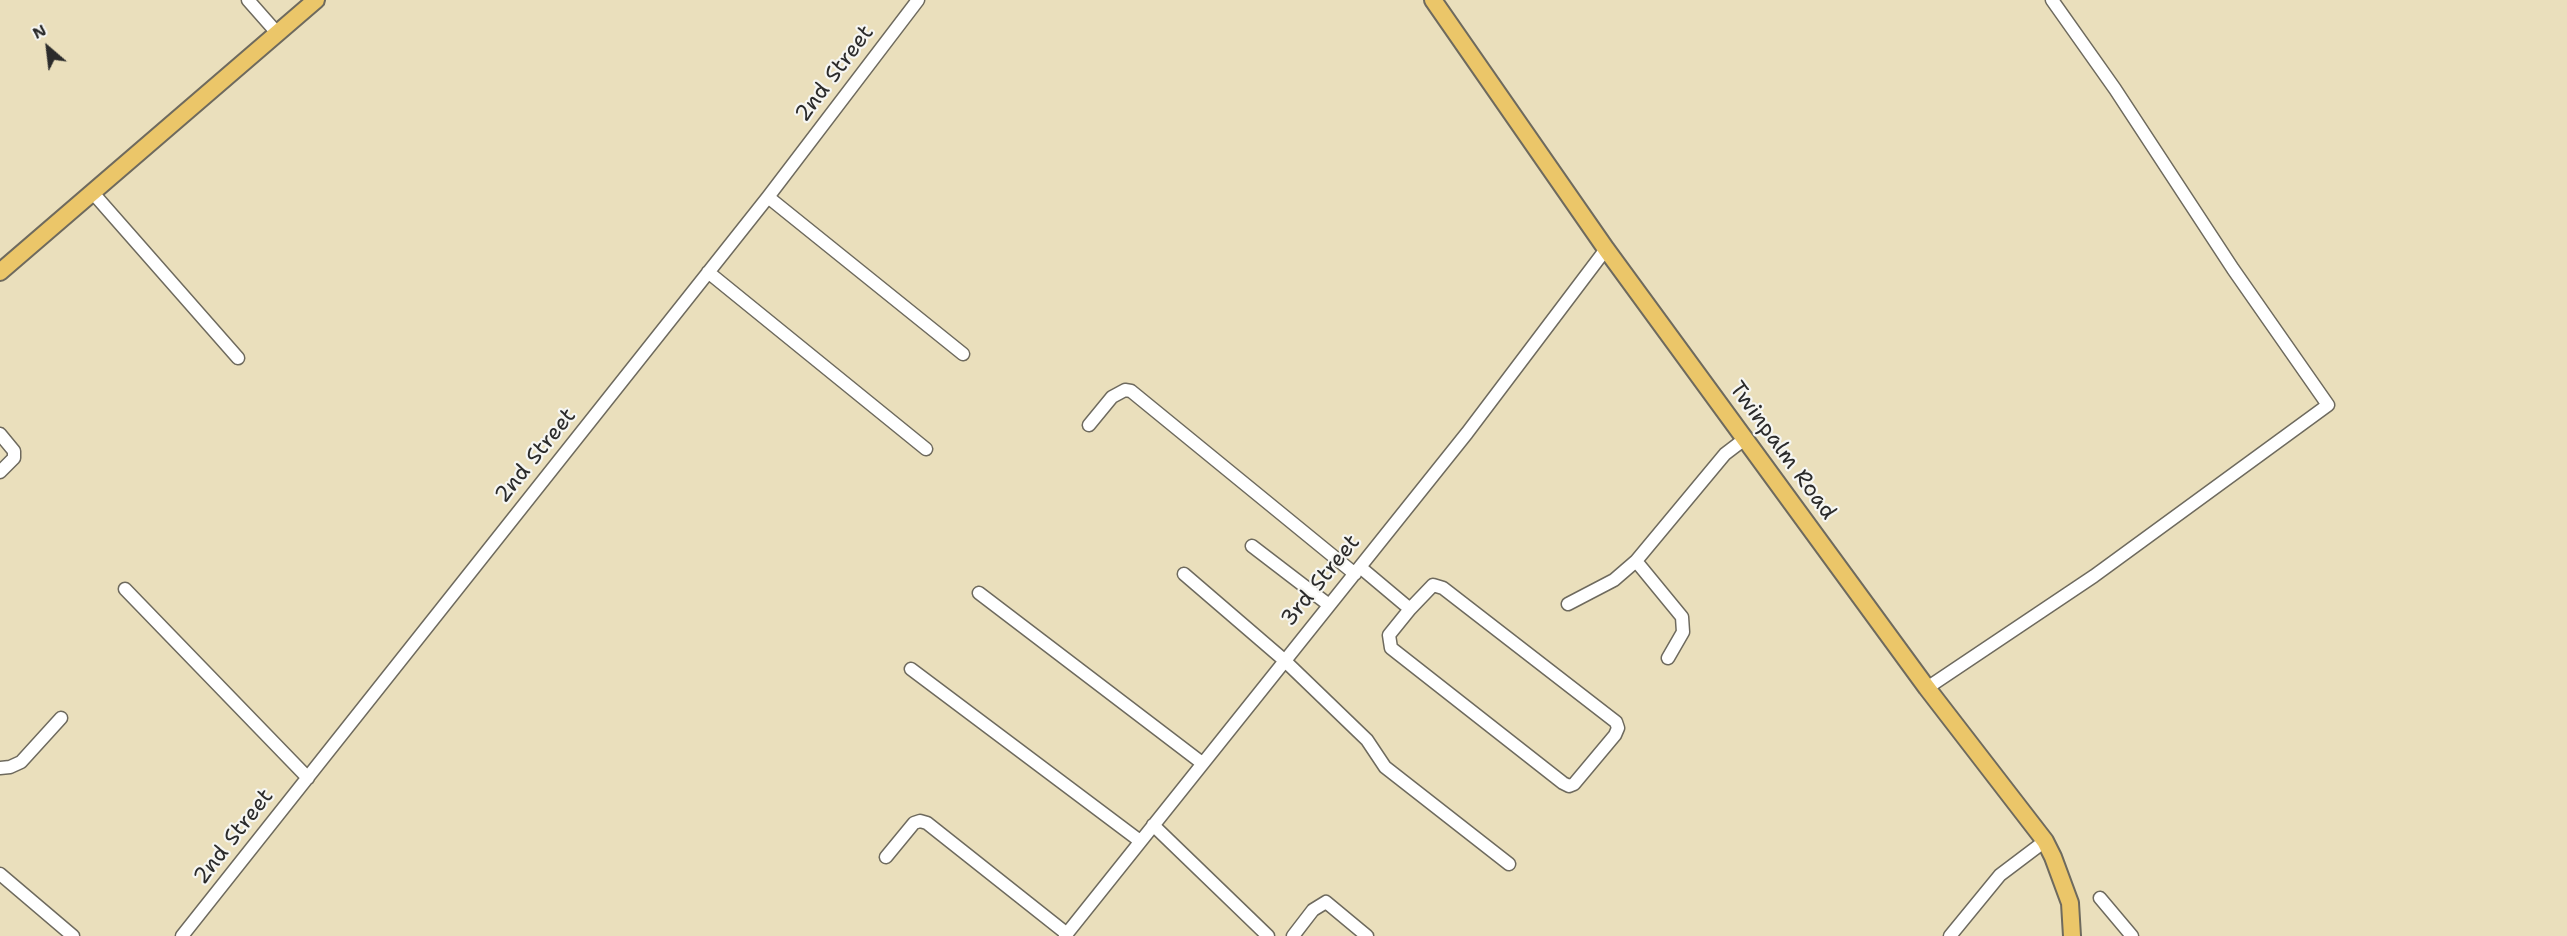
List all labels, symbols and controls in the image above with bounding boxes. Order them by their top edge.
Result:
north arrow [18,18,78,78]
text: N [29,19,50,44]
street label: 2nd Street [790,20,880,128]
street label: Twinpalm Road [1723,377,1841,525]
street label: 2nd Street [490,403,582,509]
street label: 3rd Street [1276,530,1366,632]
street label: 2nd Street [188,784,280,890]

